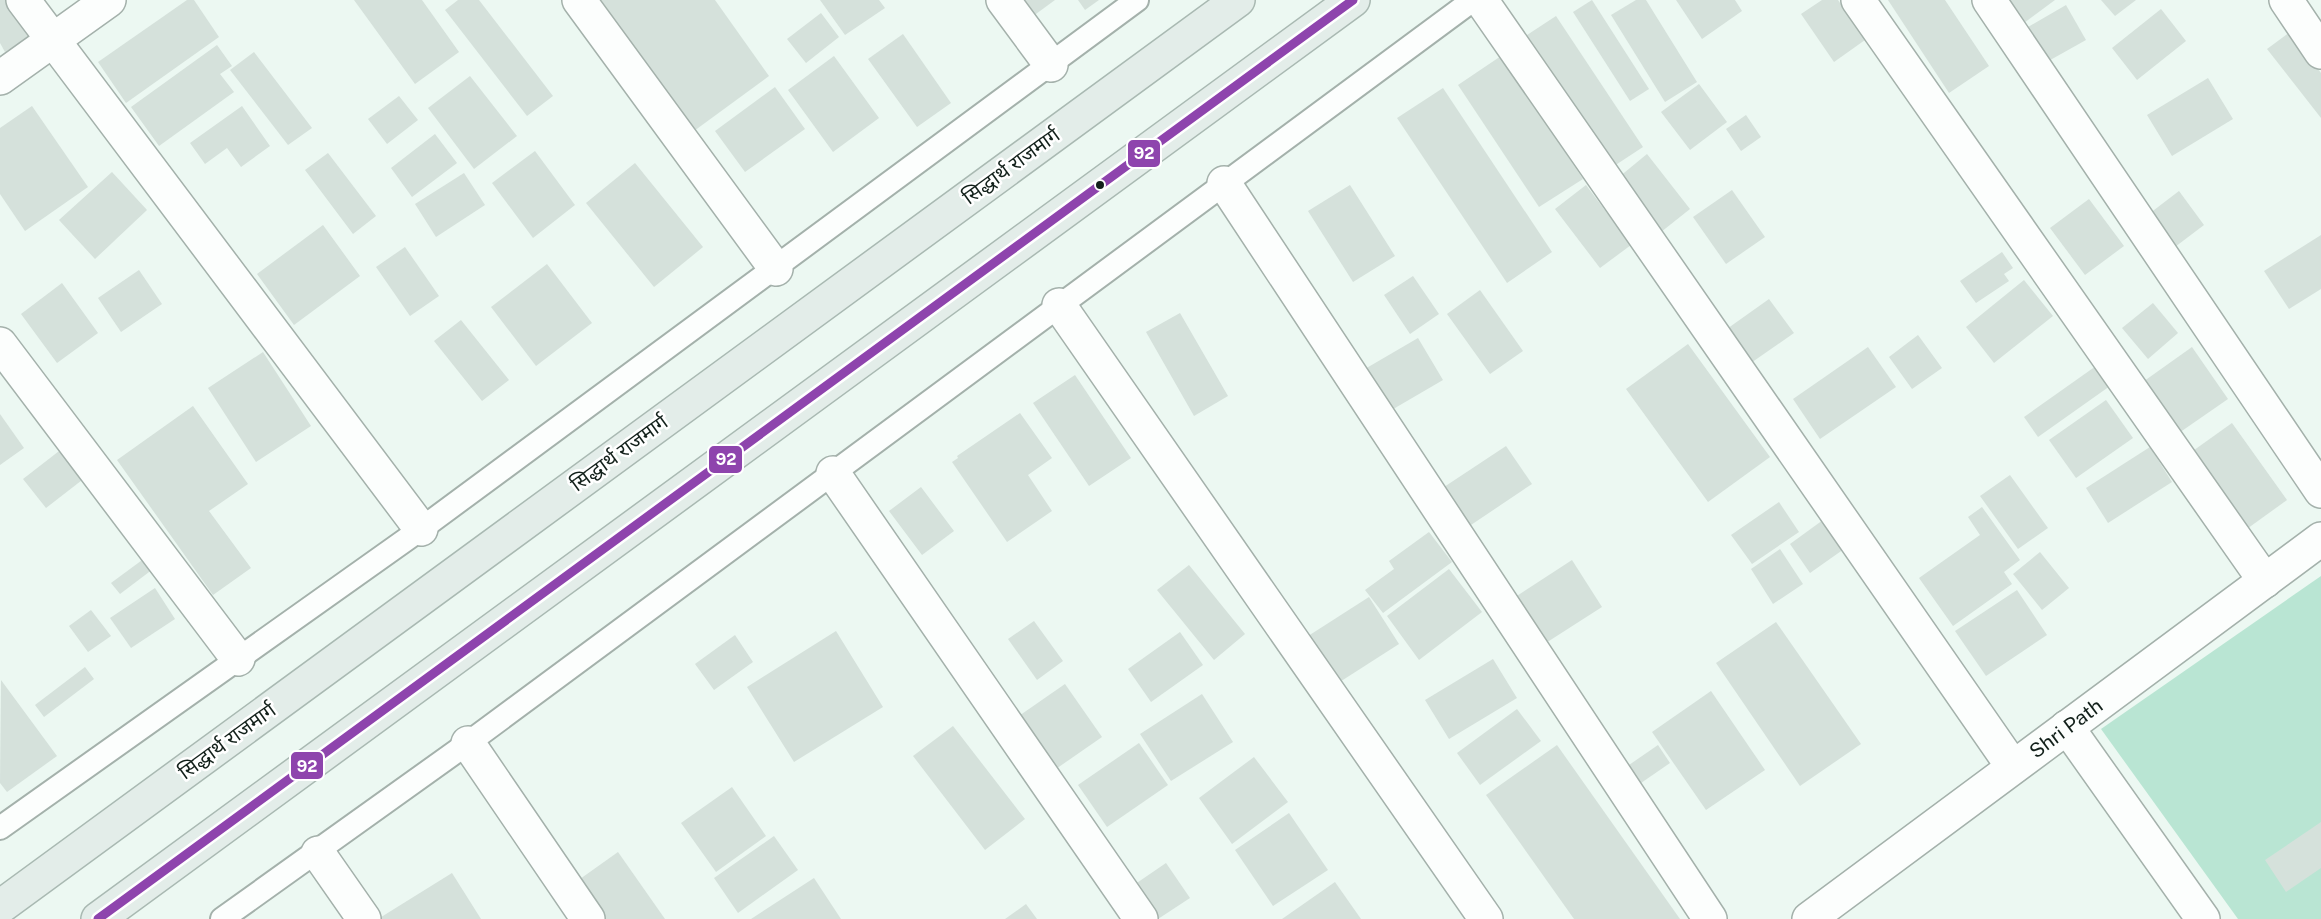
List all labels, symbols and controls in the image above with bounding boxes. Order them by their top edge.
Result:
street label: सिद्धार्थ राजमार्ग [958,122,1065,209]
line badge: 92 [1127,139,1161,168]
text: 92 [1134,144,1154,163]
unlabelled marker [1094,179,1106,191]
street label: सिद्धार्थ राजमार्ग [566,409,673,496]
line badge: 92 [708,445,743,474]
text: 92 [716,450,736,469]
street label: Shri Path [2025,693,2107,763]
street label: सिद्धार्थ राजमार्ग [174,697,281,784]
line badge: 92 [290,751,324,780]
text: 92 [297,757,317,776]

